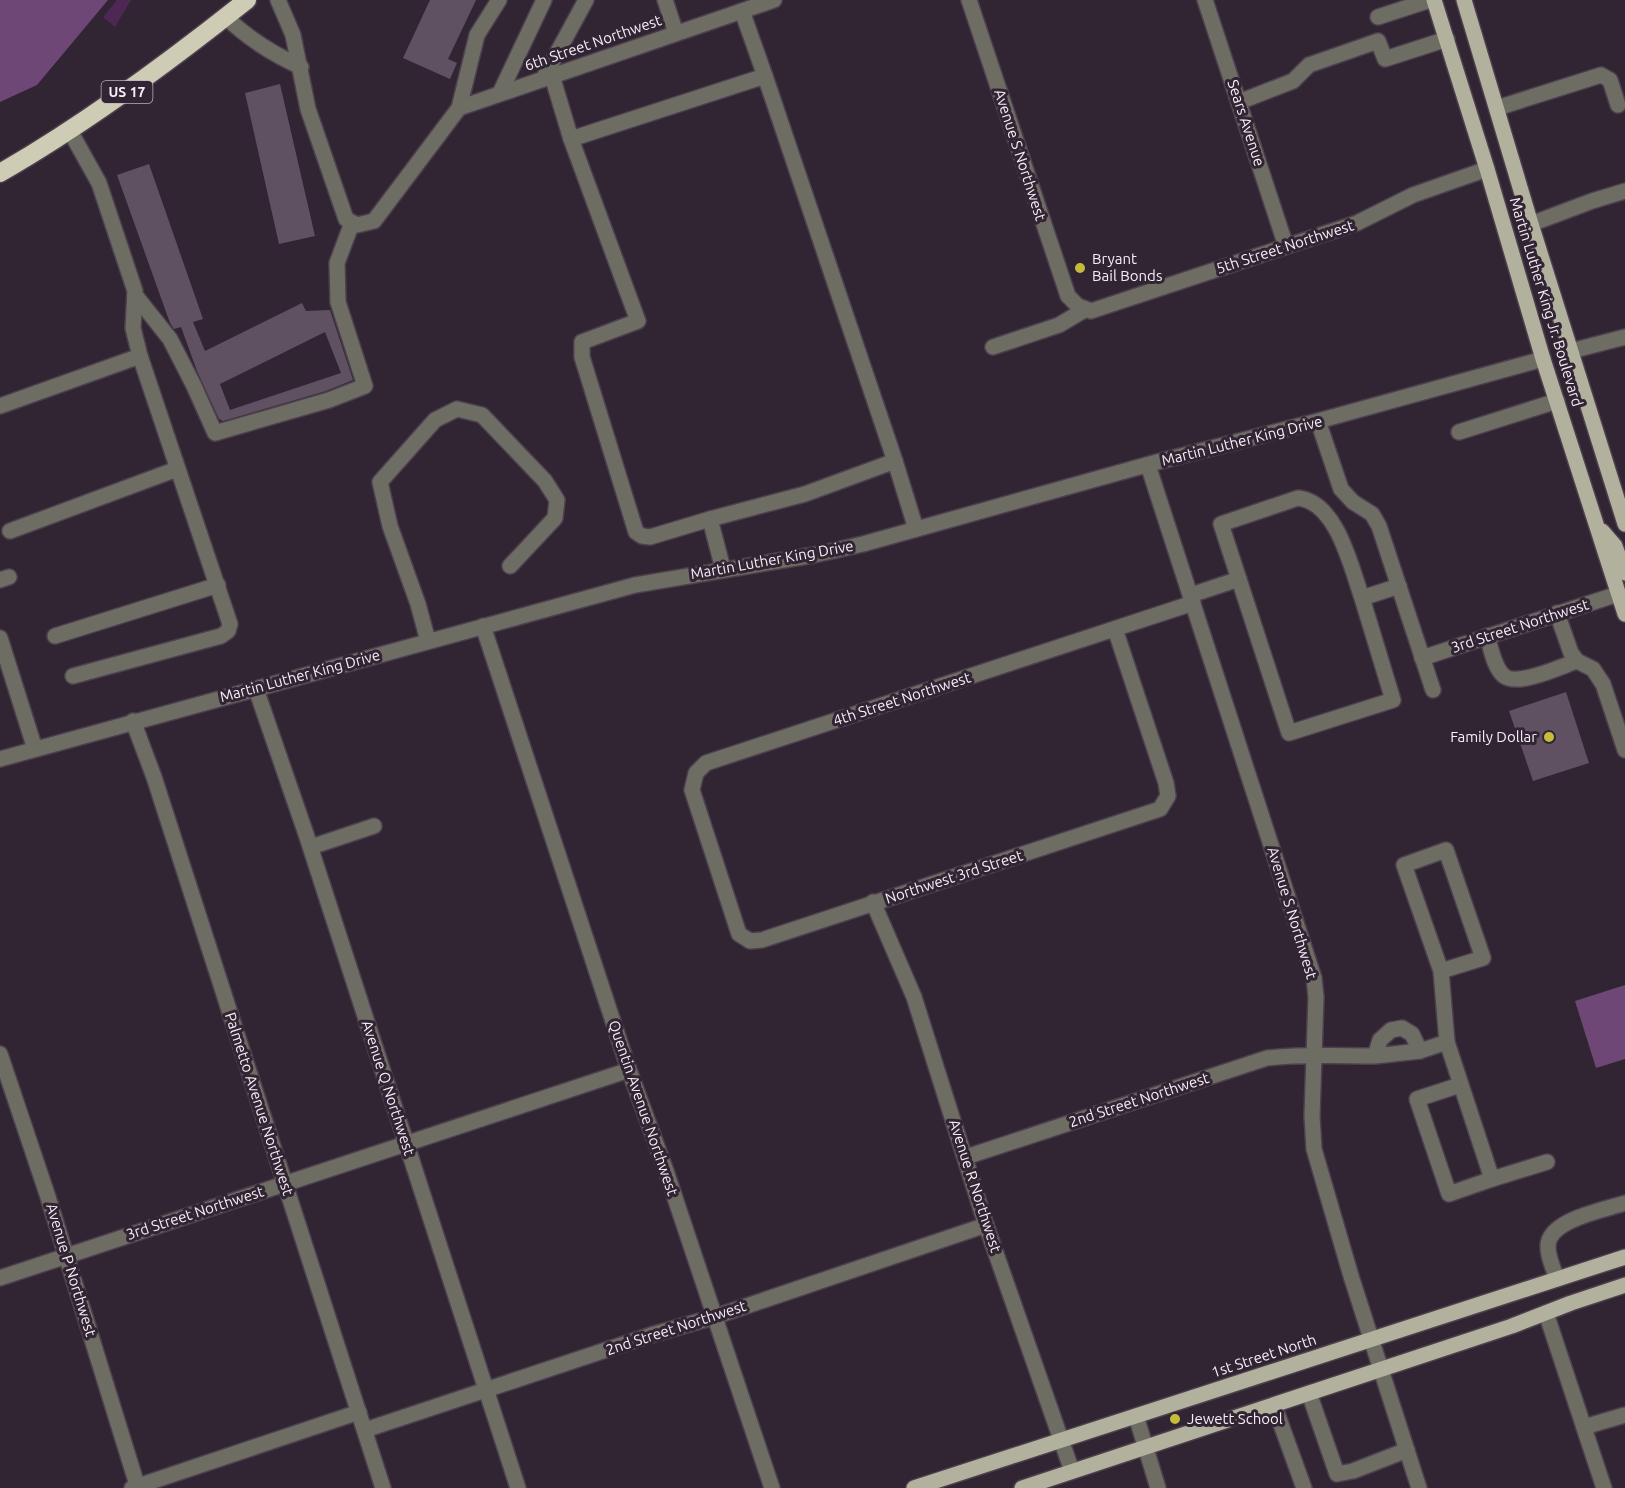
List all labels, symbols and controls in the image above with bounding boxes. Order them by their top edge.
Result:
street label: 6th Street Northwest [522,11,664,74]
street label: Sears Avenue [1224,77,1268,168]
road number: US 17 [102,81,152,103]
street label: Avenue S Northwest [991,87,1050,223]
street label: Martin Luther King Jr. Boulevard [1507,195,1586,408]
street label: 5th Street Northwest [1214,216,1356,277]
place label: Bryant Bail Bonds [1092,250,1162,284]
marker: Bryant Bail Bonds [1073,261,1087,275]
street label: Martin Luther King Drive [1160,412,1324,469]
street label: Martin Luther King Drive [689,537,855,582]
street label: 3rd Street Northwest [1449,595,1591,656]
street label: Martin Luther King Drive [218,646,382,705]
street label: 4th Street Northwest [831,668,973,729]
place label: Family Dollar [1450,728,1537,745]
marker: Family Dollar [1542,730,1556,744]
street label: Avenue S Northwest [1264,845,1321,981]
street label: Northwest 3rd Street [883,846,1025,907]
street label: Palmetto Avenue Northwest [222,1010,297,1198]
street label: Avenue Q Northwest [359,1018,418,1158]
street label: Quentin Avenue Northwest [605,1018,682,1198]
street label: 2nd Street Northwest [1067,1069,1211,1130]
street label: Avenue R Northwest [946,1117,1005,1255]
street label: 3rd Street Northwest [124,1182,266,1243]
street label: Avenue P Northwest [43,1201,100,1339]
street label: 2nd Street Northwest [604,1297,748,1358]
street label: 1st Street North [1209,1331,1318,1380]
place label: Jewett School [1187,1410,1283,1427]
marker: Jewett School [1168,1412,1182,1426]

